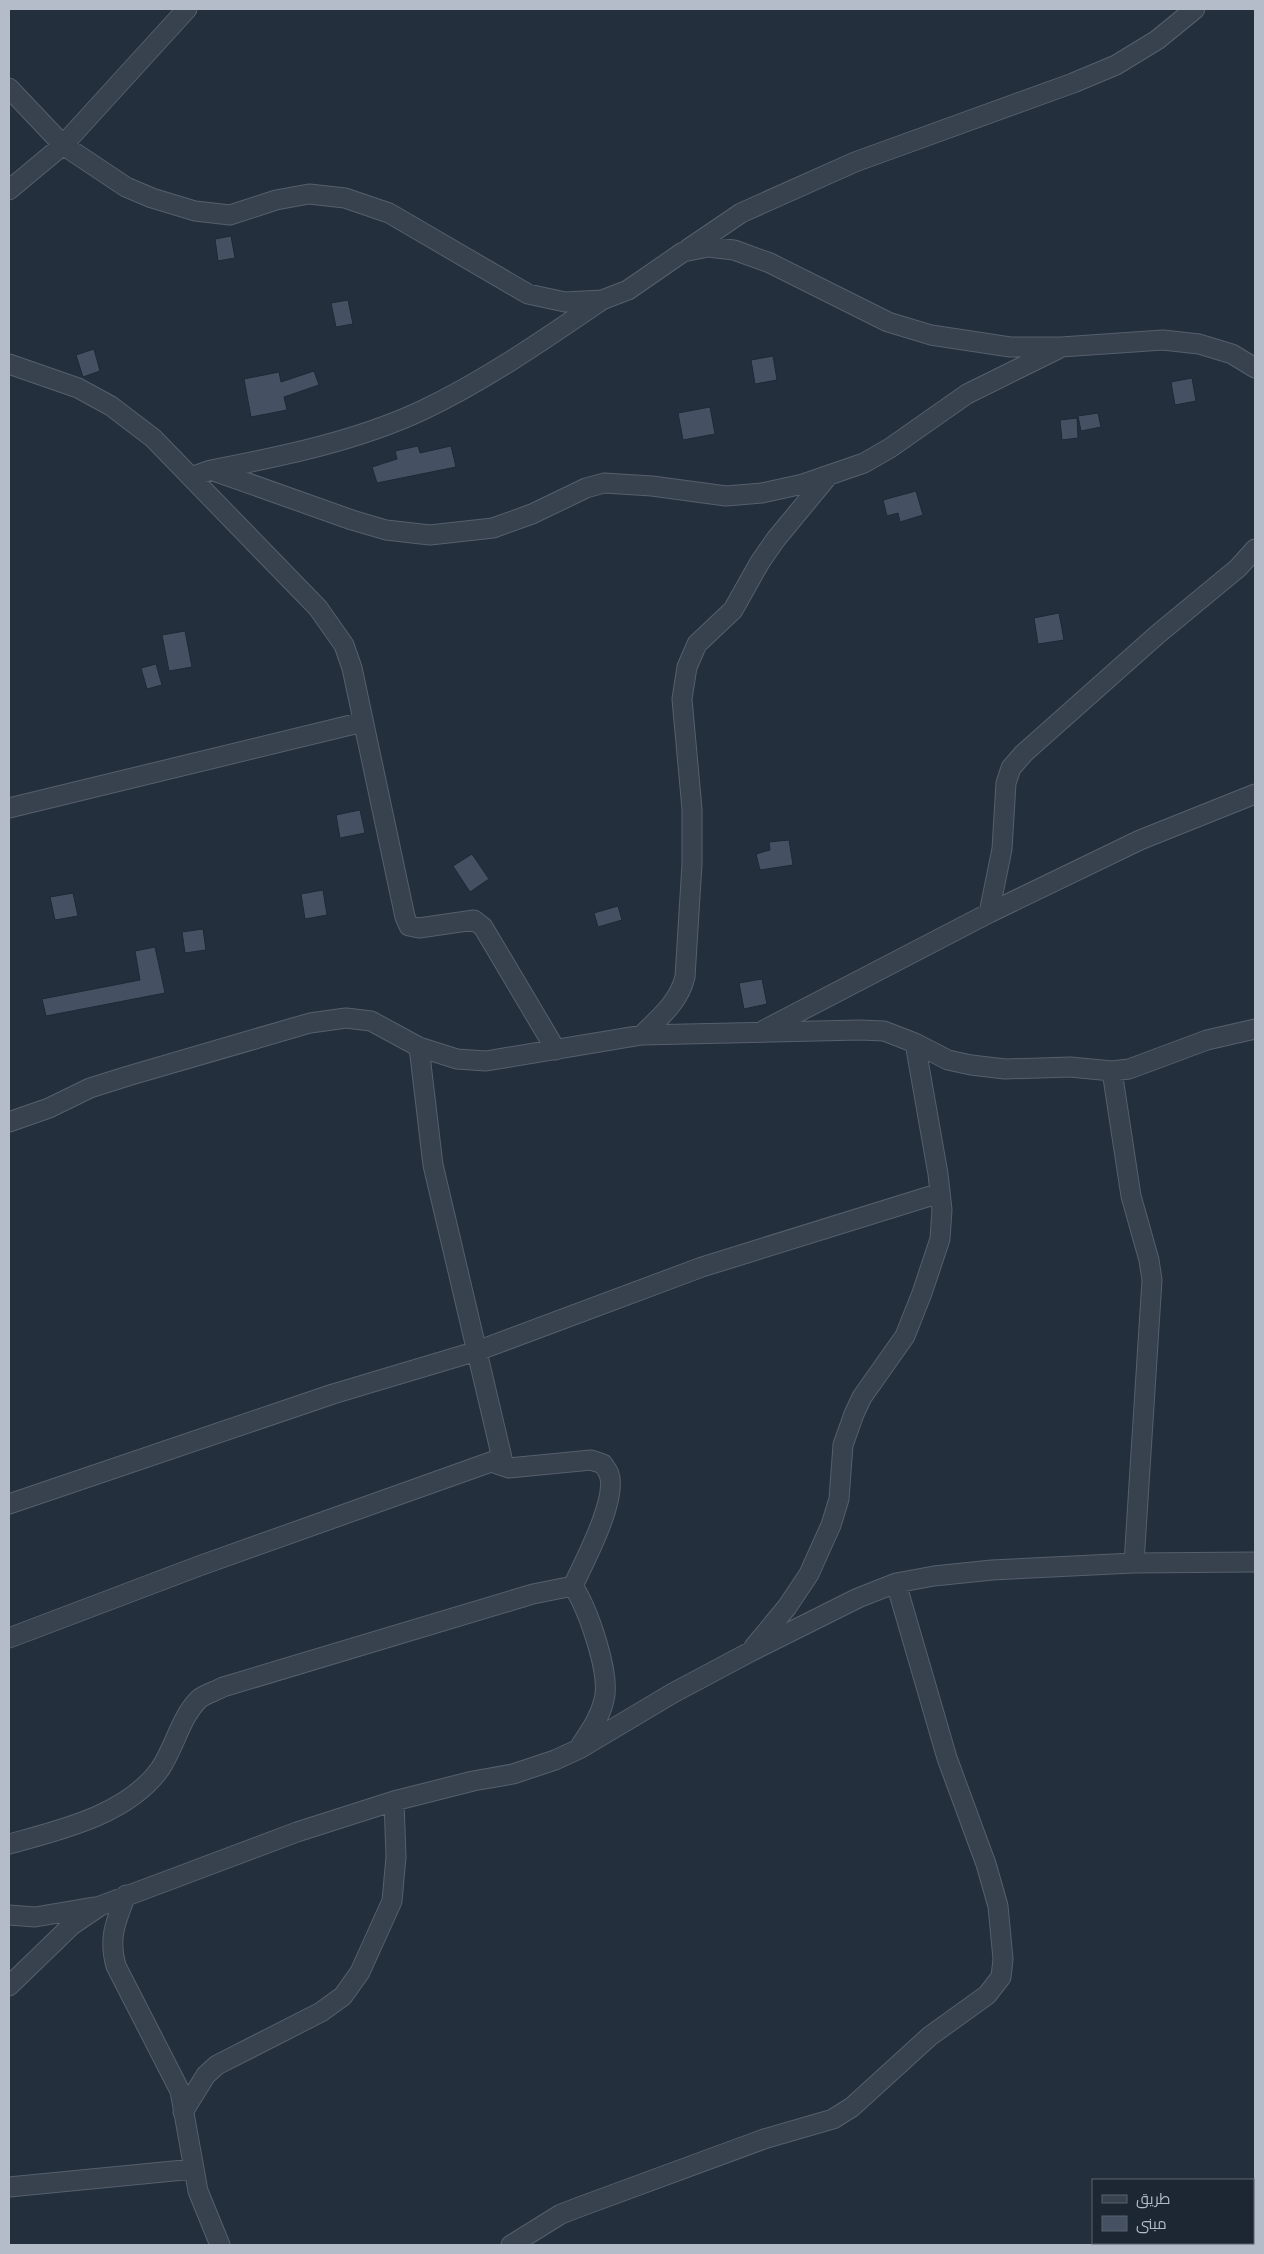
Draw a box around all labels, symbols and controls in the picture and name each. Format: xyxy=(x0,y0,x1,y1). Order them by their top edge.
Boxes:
legend xyxy=(1092,2179,1254,2244)
text: طريق xyxy=(1136,2190,1170,2209)
text: مبنى xyxy=(1136,2215,1167,2234)

